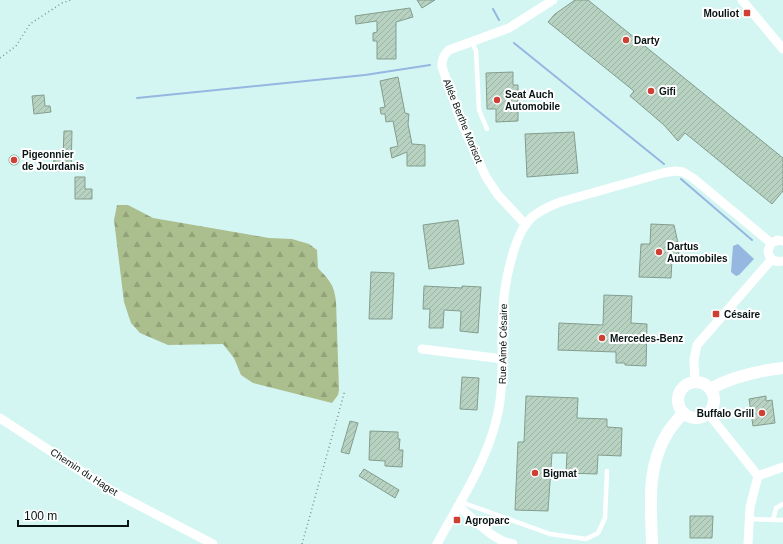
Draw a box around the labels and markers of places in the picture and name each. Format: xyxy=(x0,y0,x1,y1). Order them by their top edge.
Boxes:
place label: Mouliot xyxy=(703,8,740,19)
marker: Mouliot xyxy=(742,8,752,18)
marker: Darty xyxy=(621,35,631,45)
place label: Darty xyxy=(634,35,660,46)
marker: Gifi xyxy=(646,86,656,96)
place label: Gifi xyxy=(659,86,676,97)
place label: Seat Auch Automobile xyxy=(505,89,560,112)
marker: Seat Auch Automobile xyxy=(492,95,502,105)
place label: Pigeonnier de Jourdanis xyxy=(22,149,85,172)
marker: Pigeonnier de Jourdanis xyxy=(9,155,19,165)
place label: Dartus Automobiles xyxy=(667,241,728,264)
marker: Dartus Automobiles xyxy=(654,247,664,257)
marker: Césaire xyxy=(711,309,721,319)
place label: Césaire xyxy=(724,309,761,320)
marker: Mercedes-Benz xyxy=(597,333,607,343)
place label: Mercedes-Benz xyxy=(610,333,683,344)
place label: Buffalo Grill xyxy=(697,408,754,419)
marker: Buffalo Grill xyxy=(757,408,767,418)
marker: Bigmat xyxy=(530,468,540,478)
place label: Bigmat xyxy=(543,468,578,479)
marker: Agroparc xyxy=(452,515,462,525)
place label: Agroparc xyxy=(465,515,510,526)

